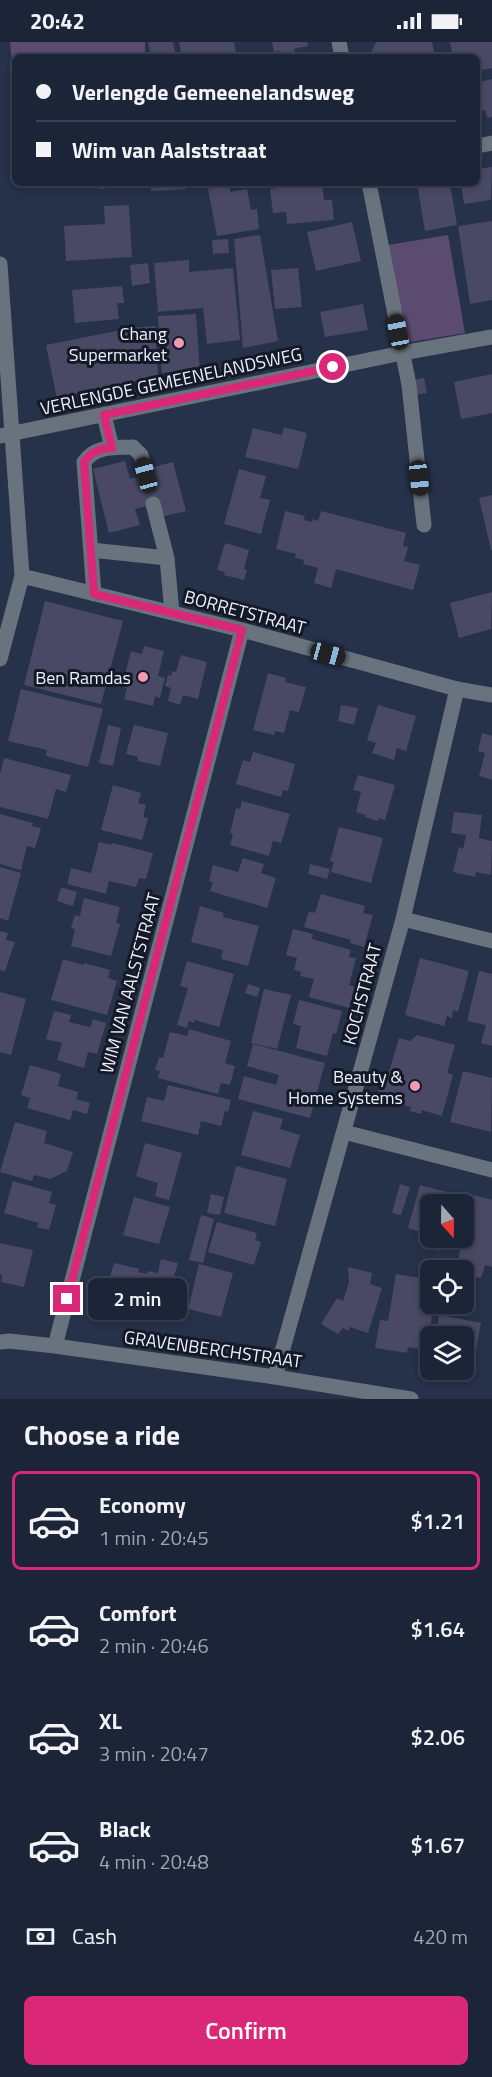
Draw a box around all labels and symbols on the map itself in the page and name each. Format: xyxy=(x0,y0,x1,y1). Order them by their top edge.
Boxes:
car xyxy=(386,313,410,351)
place label: Chang Supermarket xyxy=(69,320,168,368)
marker: Chang Supermarket xyxy=(172,336,186,350)
street label: VERLENGDE GEMEENELANDSWEG xyxy=(38,340,304,422)
route start xyxy=(319,353,346,380)
car xyxy=(133,455,159,495)
car xyxy=(408,459,430,497)
street label: BORRETSTRAAT xyxy=(181,583,309,641)
car xyxy=(308,641,348,667)
place label: Ben Ramdas xyxy=(35,664,131,691)
marker: Ben Ramdas xyxy=(136,670,150,684)
street label: WIM VAN AALSTSTRAAT xyxy=(93,889,167,1076)
street label: KOCHSTRAAT xyxy=(335,940,389,1048)
place label: Beauty & Home Systems xyxy=(288,1063,404,1111)
marker: Beauty & Home Systems xyxy=(408,1079,422,1093)
north arrow xyxy=(420,1194,474,1248)
callout: 2 min xyxy=(88,1278,187,1320)
route end xyxy=(53,1285,80,1312)
street label: GRAVENBERCHSTRAAT xyxy=(122,1323,304,1375)

